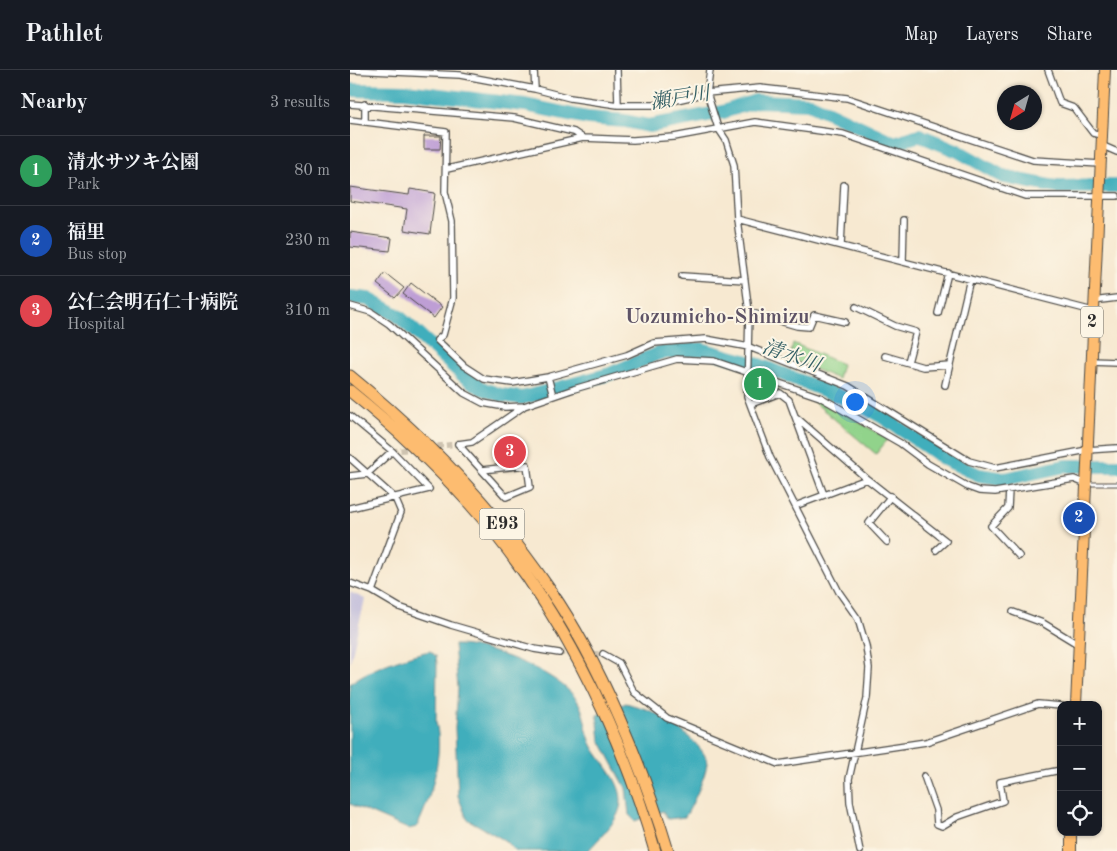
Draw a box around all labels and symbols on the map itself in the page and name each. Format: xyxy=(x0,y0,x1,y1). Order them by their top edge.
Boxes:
water label: 瀬戸川 xyxy=(648,82,713,114)
north arrow xyxy=(997,85,1042,130)
road number: 2 xyxy=(1081,306,1103,338)
district label: Uozumicho-Shimizu xyxy=(624,307,810,328)
water label: 清水川 xyxy=(759,335,825,377)
pin: 1 xyxy=(744,365,776,403)
your location xyxy=(842,389,868,415)
pin: 3 xyxy=(494,433,526,471)
pin: 2 xyxy=(1063,499,1095,537)
road number: E93 xyxy=(480,508,524,539)

